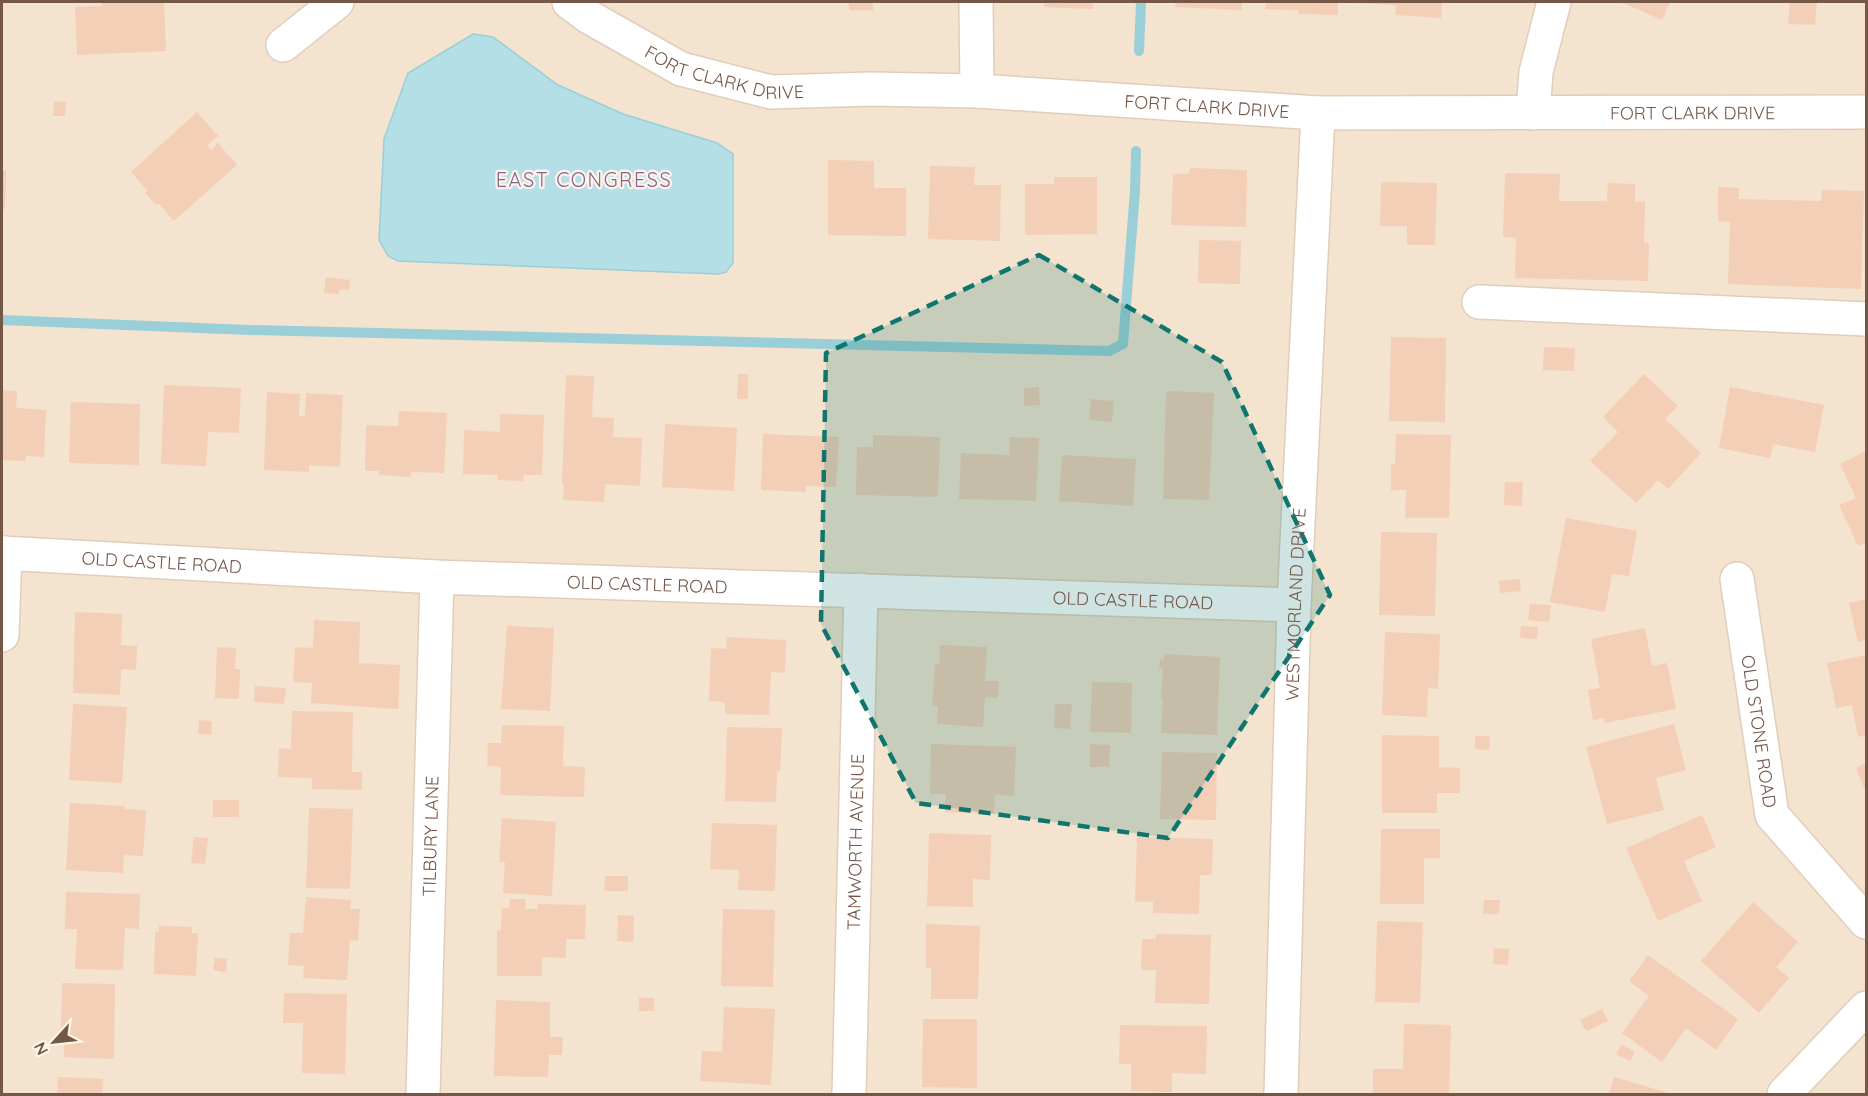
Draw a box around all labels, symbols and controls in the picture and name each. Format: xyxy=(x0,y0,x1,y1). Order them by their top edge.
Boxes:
street label: FORT CLARK DRIVE xyxy=(641,40,804,104)
street label: FORT CLARK DRIVE xyxy=(1124,89,1290,123)
street label: FORT CLARK DRIVE xyxy=(1610,101,1775,124)
district label: EAST CONGRESS xyxy=(496,167,672,192)
street label: WESTMORLAND DRIVE xyxy=(1280,507,1310,701)
street label: OLD CASTLE ROAD xyxy=(81,546,243,578)
street label: OLD CASTLE ROAD xyxy=(567,570,728,598)
street label: OLD CASTLE ROAD xyxy=(1052,586,1214,614)
street label: OLD STONE ROAD xyxy=(1737,653,1782,809)
street label: TAMWORTH AVENUE xyxy=(841,754,869,931)
street label: TILBURY LANE xyxy=(417,775,443,897)
north arrow xyxy=(24,1012,84,1072)
text: N xyxy=(29,1039,52,1059)

